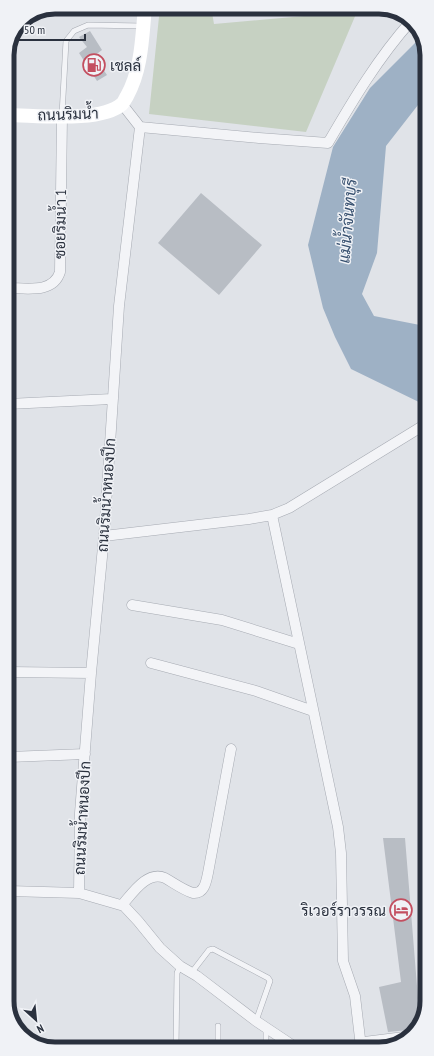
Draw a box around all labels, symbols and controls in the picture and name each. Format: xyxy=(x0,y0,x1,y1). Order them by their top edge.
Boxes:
scale bar xyxy=(18,16,85,42)
text: 50 m xyxy=(24,22,45,37)
fuel station icon: เชลล์ xyxy=(81,52,107,78)
place label: เชลล์ xyxy=(110,56,141,75)
street label: ถนนริมน้ำ xyxy=(37,100,99,125)
water label: แม่น้ำจันทบุรี xyxy=(329,176,363,264)
street label: ซอยริมน้ำ 1 xyxy=(47,189,70,259)
street label: ถนนริมน้ำหนองปึก xyxy=(90,437,119,553)
street label: ถนนริมน้ำหนองปึก xyxy=(67,760,94,876)
hotel icon: ริเวอร์ราวรรณ xyxy=(388,897,414,923)
place label: ริเวอร์ราวรรณ xyxy=(300,901,386,920)
north arrow xyxy=(16,1000,56,1040)
text: N xyxy=(35,1021,46,1037)

